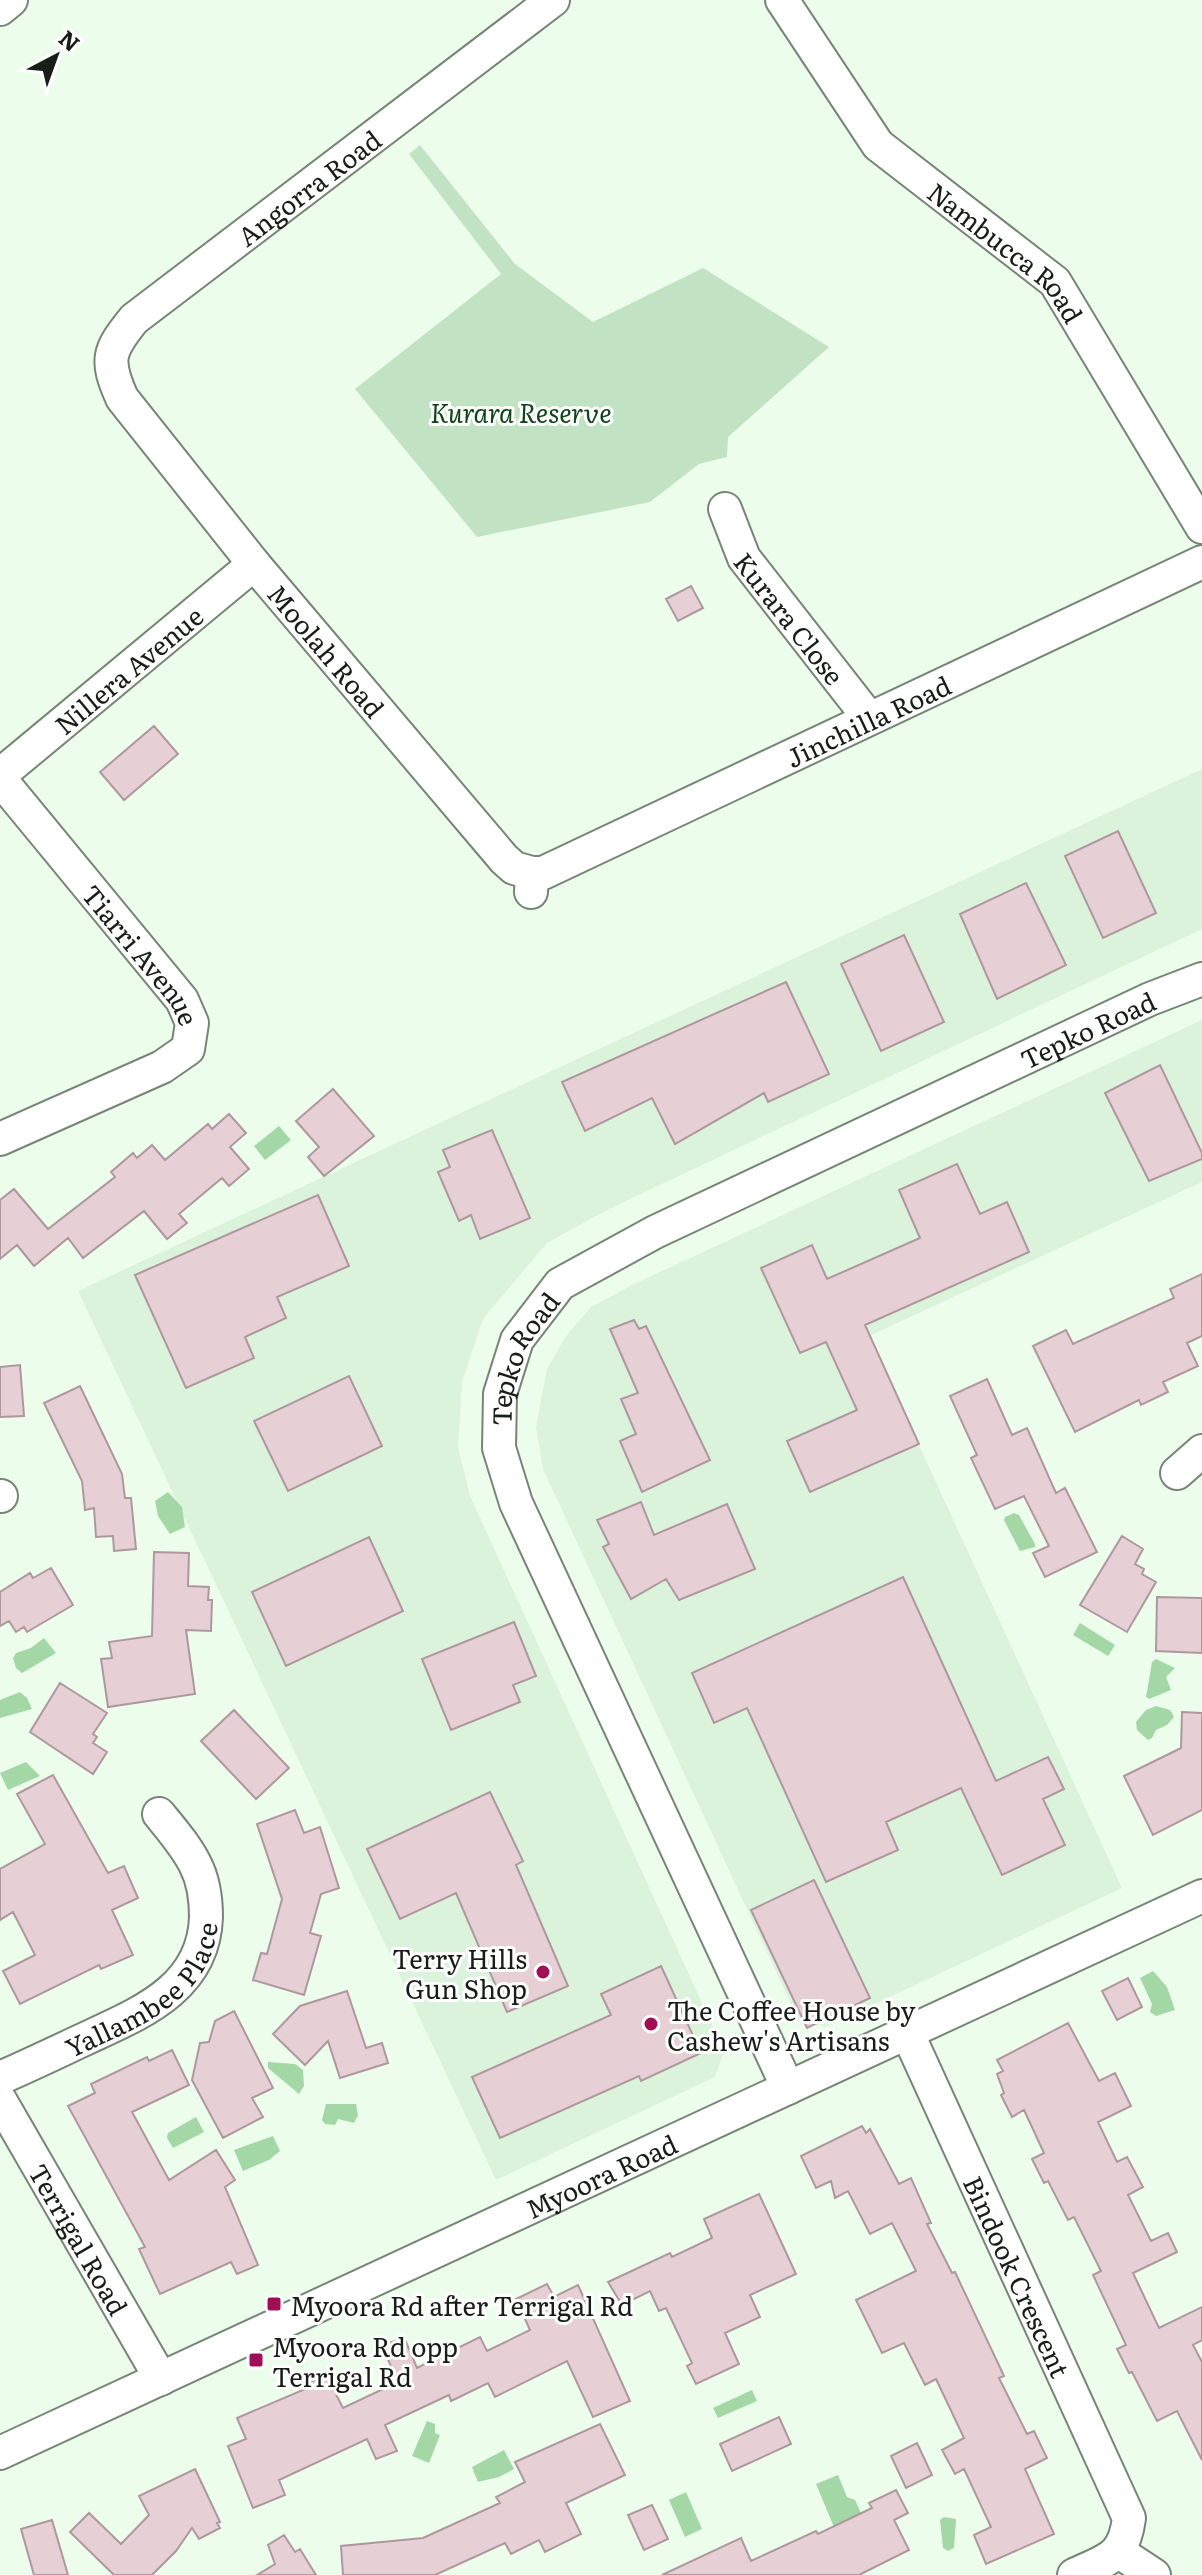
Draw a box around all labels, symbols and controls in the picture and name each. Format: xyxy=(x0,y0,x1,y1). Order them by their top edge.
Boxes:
north arrow xyxy=(16,16,96,96)
text: N xyxy=(52,21,88,58)
street label: Angorra Road xyxy=(228,119,388,254)
street label: Nambucca Road xyxy=(920,172,1094,330)
park label: Kurara Reserve xyxy=(430,392,612,431)
street label: Kurara Close xyxy=(726,543,855,692)
street label: Moolah Road xyxy=(259,575,395,725)
street label: Nillera Avenue xyxy=(45,596,210,742)
street label: Jinchilla Road xyxy=(779,664,957,776)
street label: Tiarri Avenue xyxy=(74,875,210,1031)
street label: Tepko Road xyxy=(1013,980,1161,1077)
street label: Tepko Road xyxy=(480,1283,567,1426)
street label: Yallambee Place xyxy=(58,1920,225,2065)
place label: Terry Hills Gun Shop xyxy=(392,1938,527,2007)
marker: Terry Hills Gun Shop xyxy=(534,1963,552,1981)
place label: The Coffee House by Cashew's Artisans xyxy=(667,1990,916,2059)
marker: The Coffee House by Cashew's Artisans xyxy=(642,2015,660,2033)
street label: Myoora Road xyxy=(518,2123,683,2227)
street label: Terrigal Road xyxy=(21,2156,139,2322)
street label: Bindook Crescent xyxy=(955,2169,1082,2383)
place label: Myoora Rd after Terrigal Rd xyxy=(290,2285,633,2324)
marker: Myoora Rd after Terrigal Rd xyxy=(265,2295,283,2313)
place label: Myoora Rd opp Terrigal Rd xyxy=(272,2326,458,2395)
marker: Myoora Rd opp Terrigal Rd xyxy=(247,2351,265,2369)

